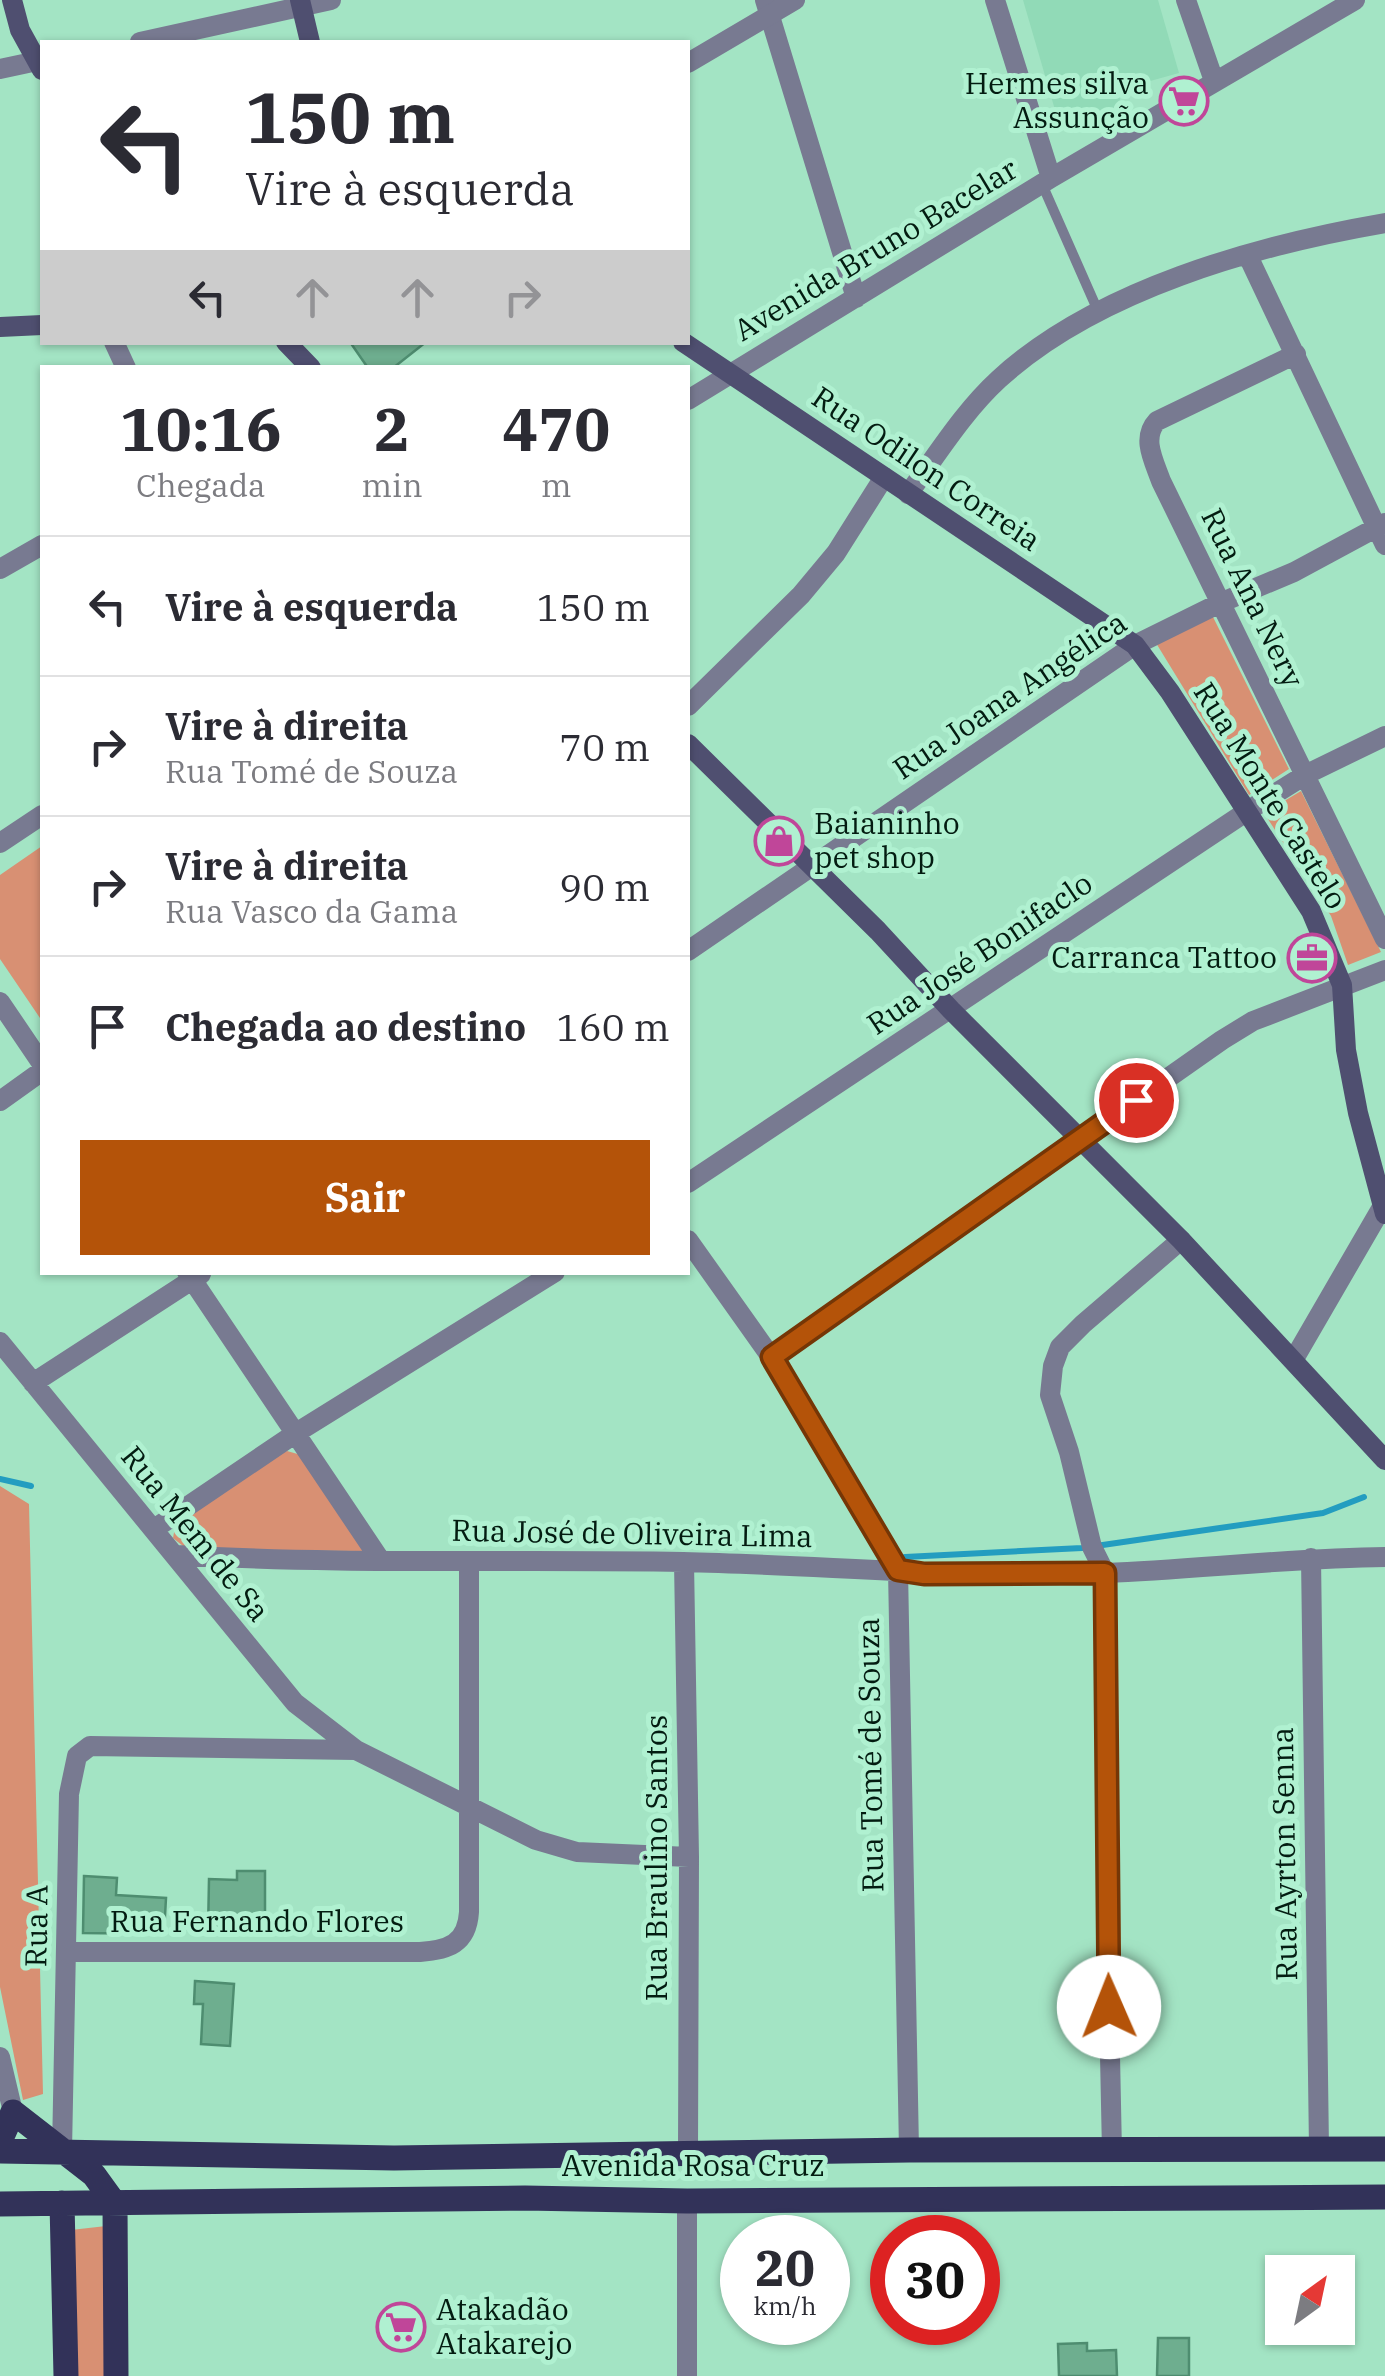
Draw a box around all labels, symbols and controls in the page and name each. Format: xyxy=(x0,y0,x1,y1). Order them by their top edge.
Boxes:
place label: Hermes silva Assunção xyxy=(965,63,1149,136)
text: 150 m xyxy=(245,71,455,162)
supermarket icon: Hermes silva Assunção xyxy=(1158,75,1210,127)
icon: left xyxy=(80,80,210,210)
street label: Avenida Bruno Bacelar xyxy=(726,149,1024,349)
text: Vire à esquerda xyxy=(245,159,575,217)
icon: left xyxy=(180,270,235,325)
icon: ahead xyxy=(285,270,340,325)
icon: ahead xyxy=(390,270,445,325)
icon: right xyxy=(495,270,550,325)
street label: Rua Odilon Correia xyxy=(805,377,1049,559)
text: 10:16 xyxy=(120,389,282,468)
text: 2 xyxy=(374,389,410,468)
text: 470 xyxy=(502,389,610,468)
text: Chegada xyxy=(136,464,266,506)
text: min xyxy=(362,464,423,506)
text: m xyxy=(541,464,572,506)
street label: Rua Ana Nery xyxy=(1193,501,1314,693)
icon: left xyxy=(80,579,135,634)
text: Vire à esquerda xyxy=(165,582,458,631)
text: 150 m xyxy=(537,582,650,631)
street label: Rua Joana Angélica xyxy=(885,602,1133,787)
street label: Rua Monte Castelo xyxy=(1186,674,1357,916)
text: Vire à direita xyxy=(165,701,409,750)
icon: right xyxy=(80,719,135,774)
text: 70 m xyxy=(559,722,650,771)
text: Rua Tomé de Souza xyxy=(165,750,458,792)
place label: Baianinho pet shop xyxy=(814,803,960,876)
shop icon: Baianinho pet shop xyxy=(753,815,805,867)
text: Vire à direita xyxy=(165,841,409,890)
icon: right xyxy=(80,859,135,914)
text: 90 m xyxy=(559,862,650,911)
street label: Rua José Bonifaclo xyxy=(859,863,1099,1043)
text: Rua Vasco da Gama xyxy=(165,890,458,932)
office icon: Carranca Tattoo xyxy=(1286,932,1338,984)
place label: Carranca Tattoo xyxy=(1051,937,1277,976)
icon: arrive xyxy=(80,999,135,1054)
text: Chegada ao destino xyxy=(165,1002,526,1051)
text: 160 m xyxy=(556,1002,670,1051)
pin xyxy=(1094,1058,1179,1143)
icon: arrive xyxy=(1109,1073,1164,1128)
button: Sair xyxy=(80,1140,650,1255)
street label: Rua Mem de Sa xyxy=(113,1437,279,1629)
street label: Rua José de Oliveira Lima xyxy=(451,1510,813,1555)
street label: Rua Tomé de Souza xyxy=(848,1617,891,1893)
street label: Rua Braulino Santos xyxy=(636,1715,675,2001)
street label: Rua Ayrton Senna xyxy=(1262,1727,1305,1981)
street label: Rua A xyxy=(15,1884,56,1968)
street label: Rua Fernando Flores xyxy=(110,1901,404,1940)
position arrow xyxy=(1057,1955,1161,2059)
street label: Avenida Rosa Cruz xyxy=(561,2145,825,2184)
speed limit sign: 30 xyxy=(870,2215,1000,2345)
text: 20 xyxy=(755,2235,815,2300)
north arrow xyxy=(1265,2255,1355,2345)
map controls xyxy=(1265,2255,1355,2345)
place label: Atakadão Atakarejo xyxy=(436,2289,572,2362)
text: km/h xyxy=(753,2289,817,2322)
supermarket icon: Atakadão Atakarejo xyxy=(375,2301,427,2353)

